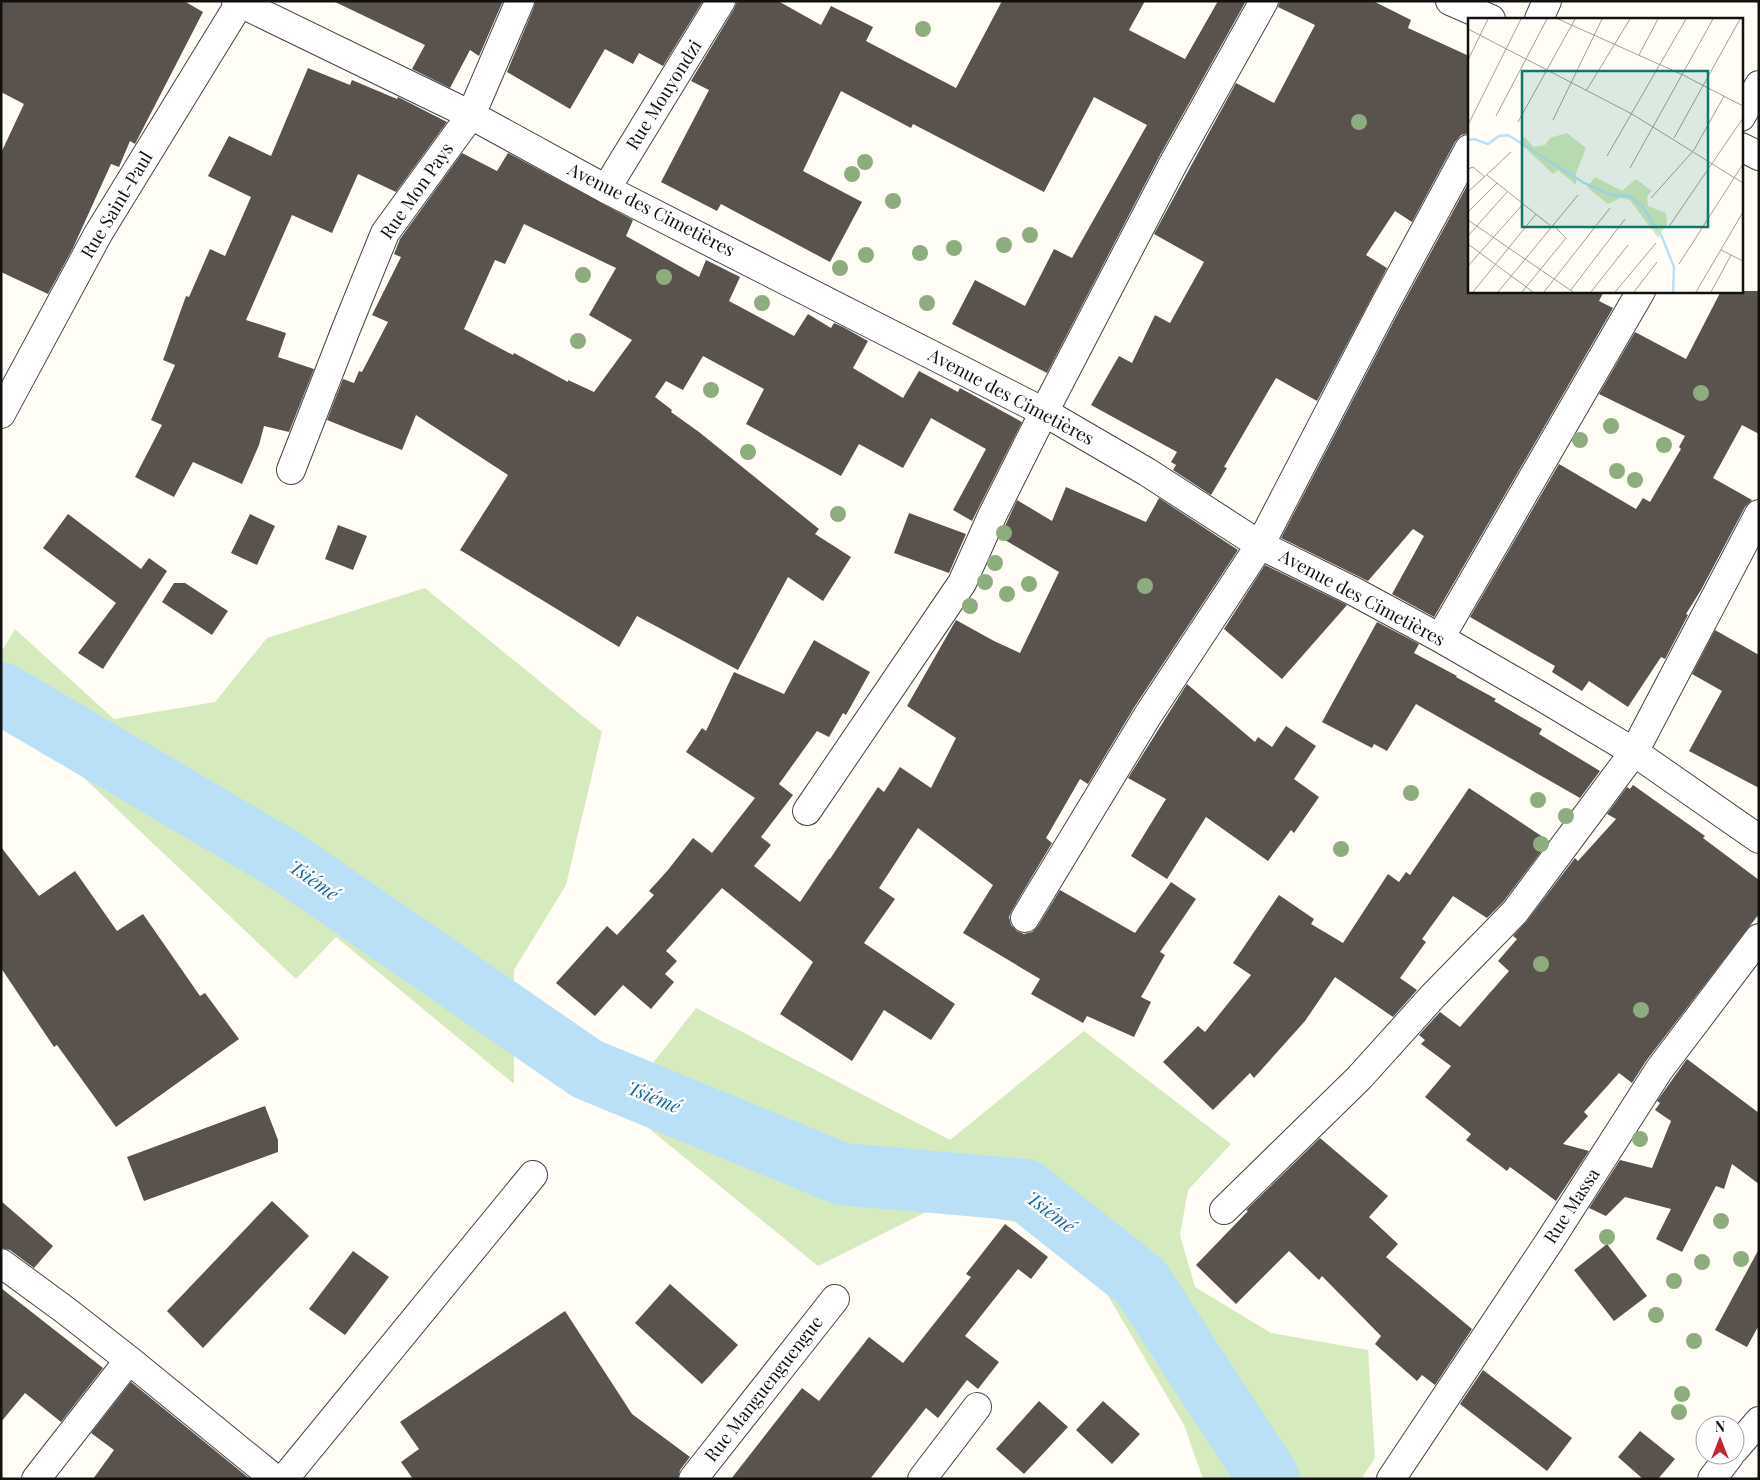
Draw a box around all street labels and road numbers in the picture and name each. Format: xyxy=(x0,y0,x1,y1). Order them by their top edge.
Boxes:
street label: Rue Mouyondzi xyxy=(620,35,707,154)
street label: Rue Mon Pays xyxy=(374,137,458,243)
street label: Rue Saint-Paul xyxy=(75,147,158,262)
street label: Avenue des Cimetières xyxy=(563,156,739,262)
street label: Avenue des Cimetières xyxy=(924,342,1098,450)
street label: Avenue des Cimetières xyxy=(1275,543,1449,651)
street label: Rue Massa xyxy=(1538,1163,1604,1248)
street label: Rue Manguenguengue xyxy=(699,1310,828,1466)

